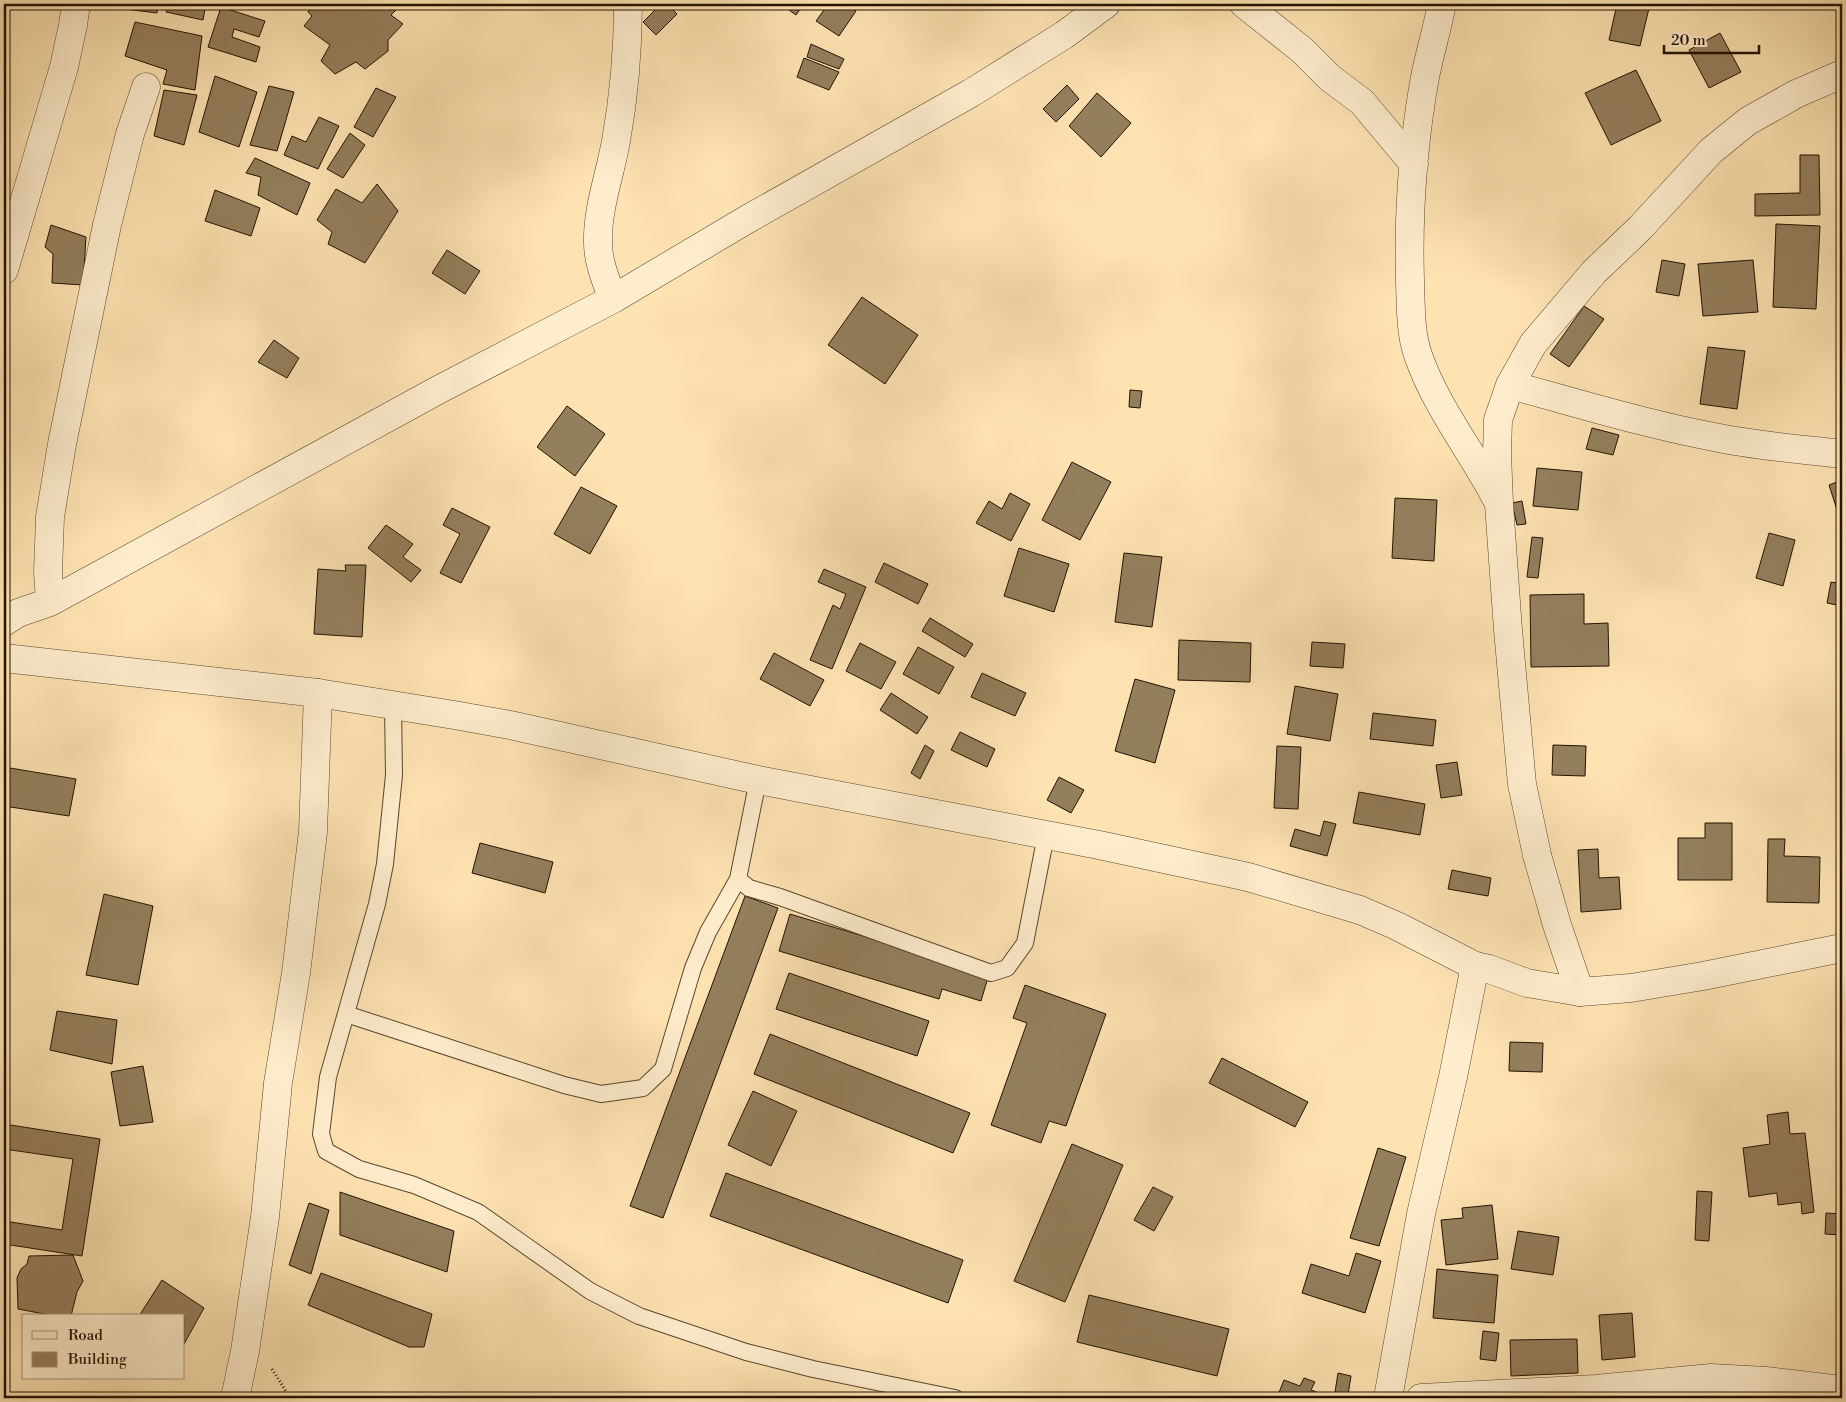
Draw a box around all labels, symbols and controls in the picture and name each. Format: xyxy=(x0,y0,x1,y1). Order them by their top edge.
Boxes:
scale bar xyxy=(1664,22,1758,54)
text: 20 m xyxy=(1671,31,1706,50)
legend xyxy=(22,1314,185,1380)
text: Road xyxy=(68,1326,103,1345)
text: Building xyxy=(67,1350,127,1369)

